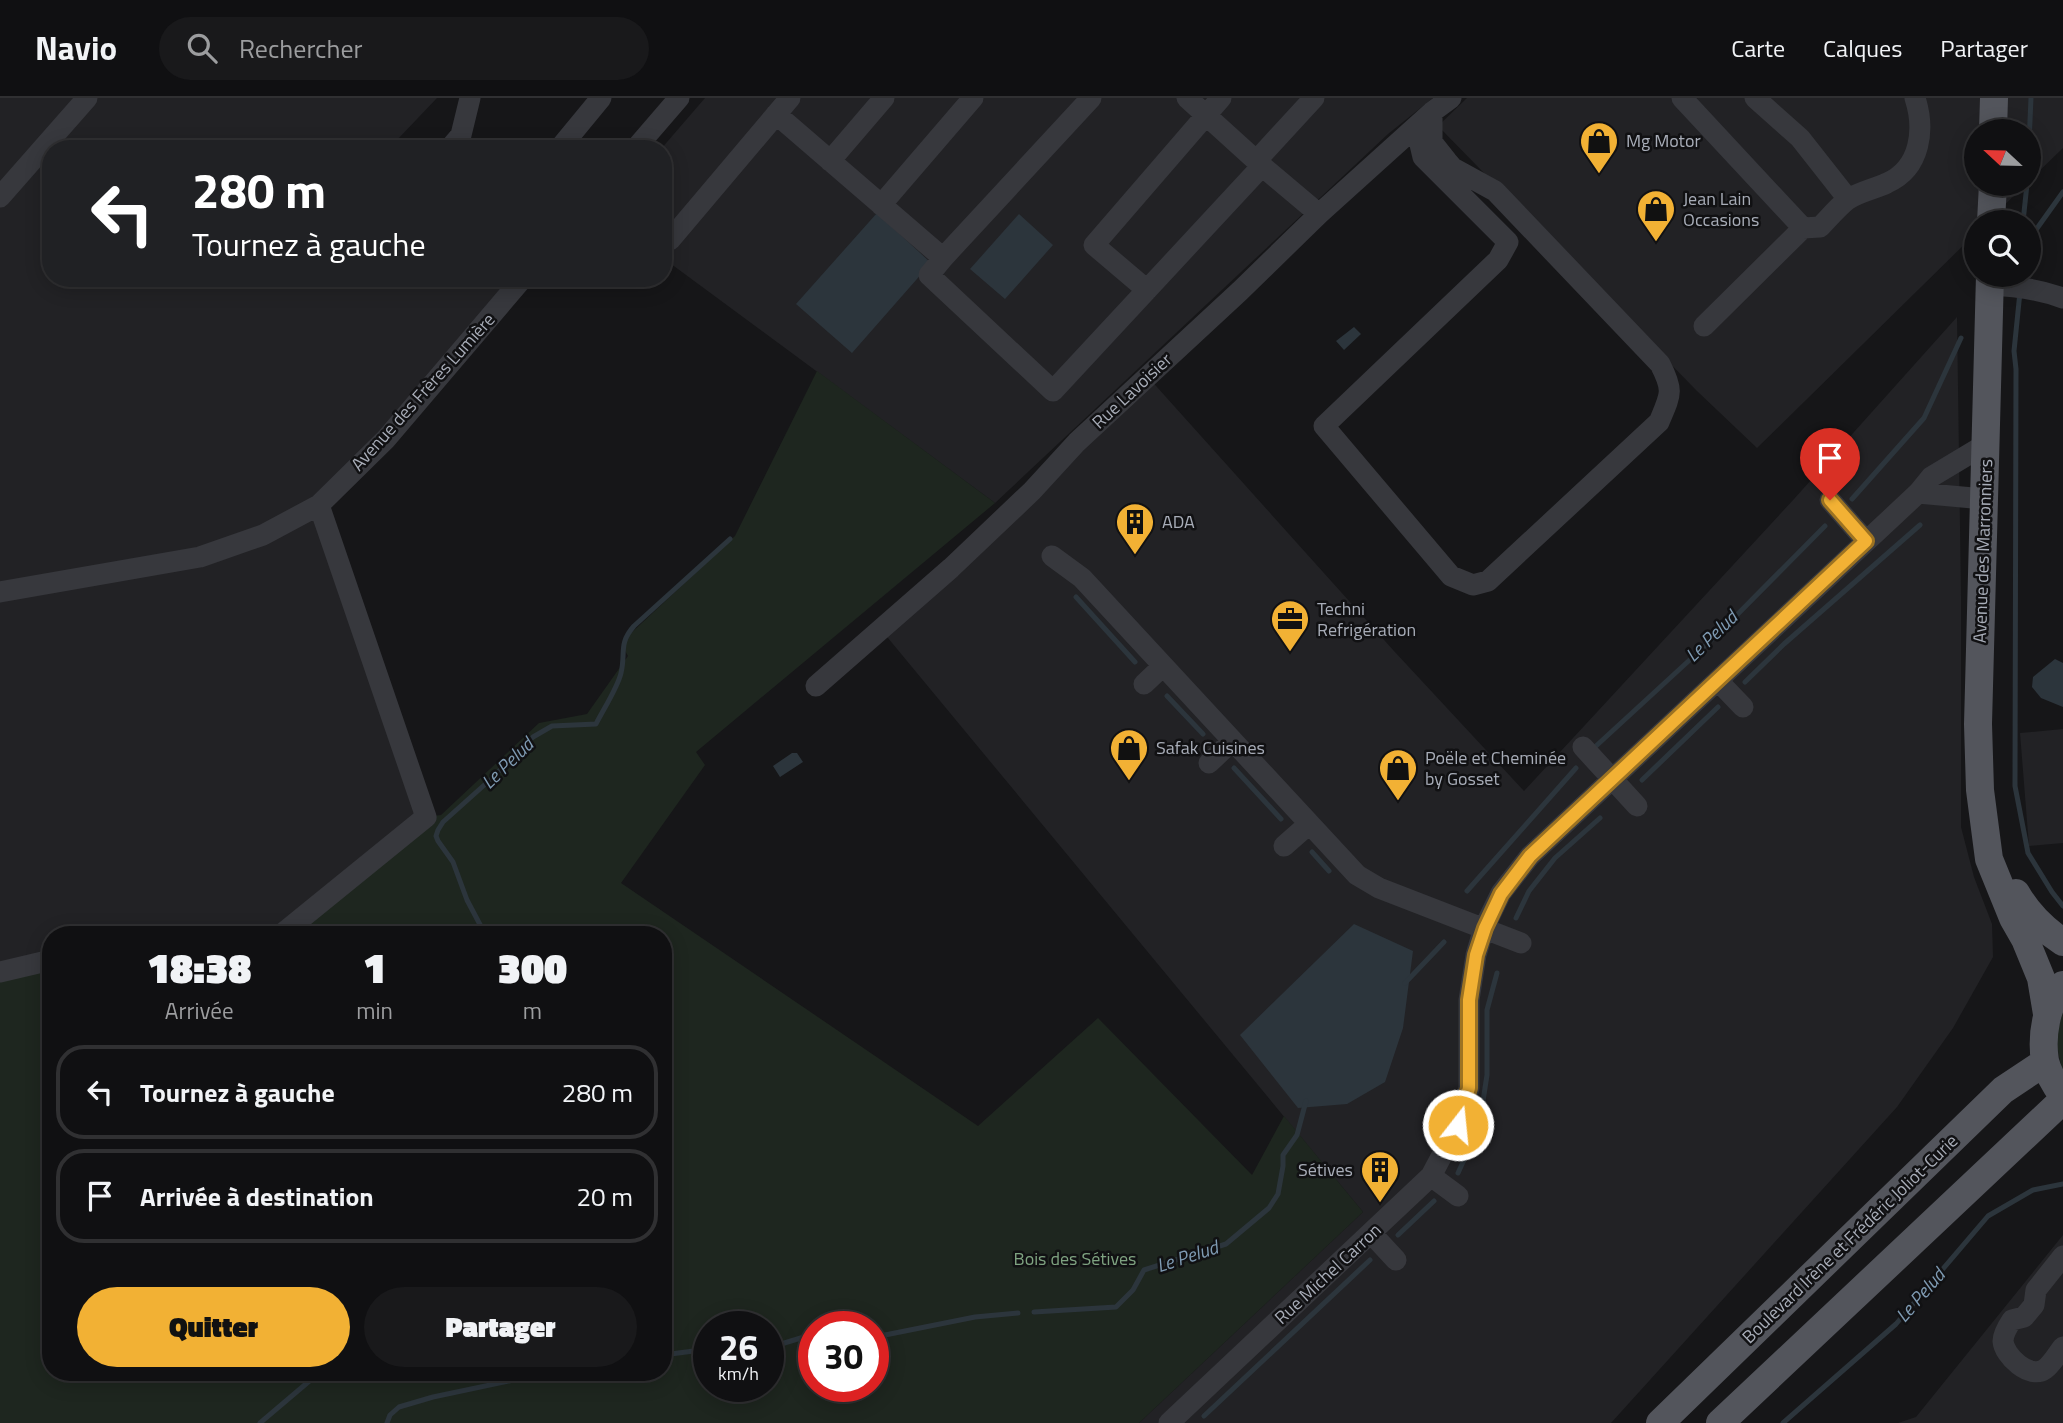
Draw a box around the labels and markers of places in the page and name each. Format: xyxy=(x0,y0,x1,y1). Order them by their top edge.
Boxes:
shop icon: Mg Motor xyxy=(1578,120,1620,175)
place label: Mg Motor xyxy=(1626,127,1701,154)
place label: Jean Lain Occasions xyxy=(1683,185,1759,233)
shop icon: Jean Lain Occasions xyxy=(1635,188,1677,243)
pin xyxy=(1800,428,1860,500)
building icon: ADA xyxy=(1114,501,1156,556)
place label: ADA xyxy=(1162,508,1195,535)
place label: Techni Refrigération xyxy=(1317,595,1416,643)
office icon: Techni Refrigération xyxy=(1269,598,1311,653)
shop icon: Safak Cuisines xyxy=(1108,727,1150,782)
place label: Safak Cuisines xyxy=(1156,734,1265,761)
place label: Poële et Cheminée by Gosset xyxy=(1425,744,1566,792)
shop icon: Poële et Cheminée by Gosset xyxy=(1377,747,1419,802)
building icon: Sétives xyxy=(1359,1149,1401,1204)
place label: Sétives xyxy=(1298,1156,1353,1183)

